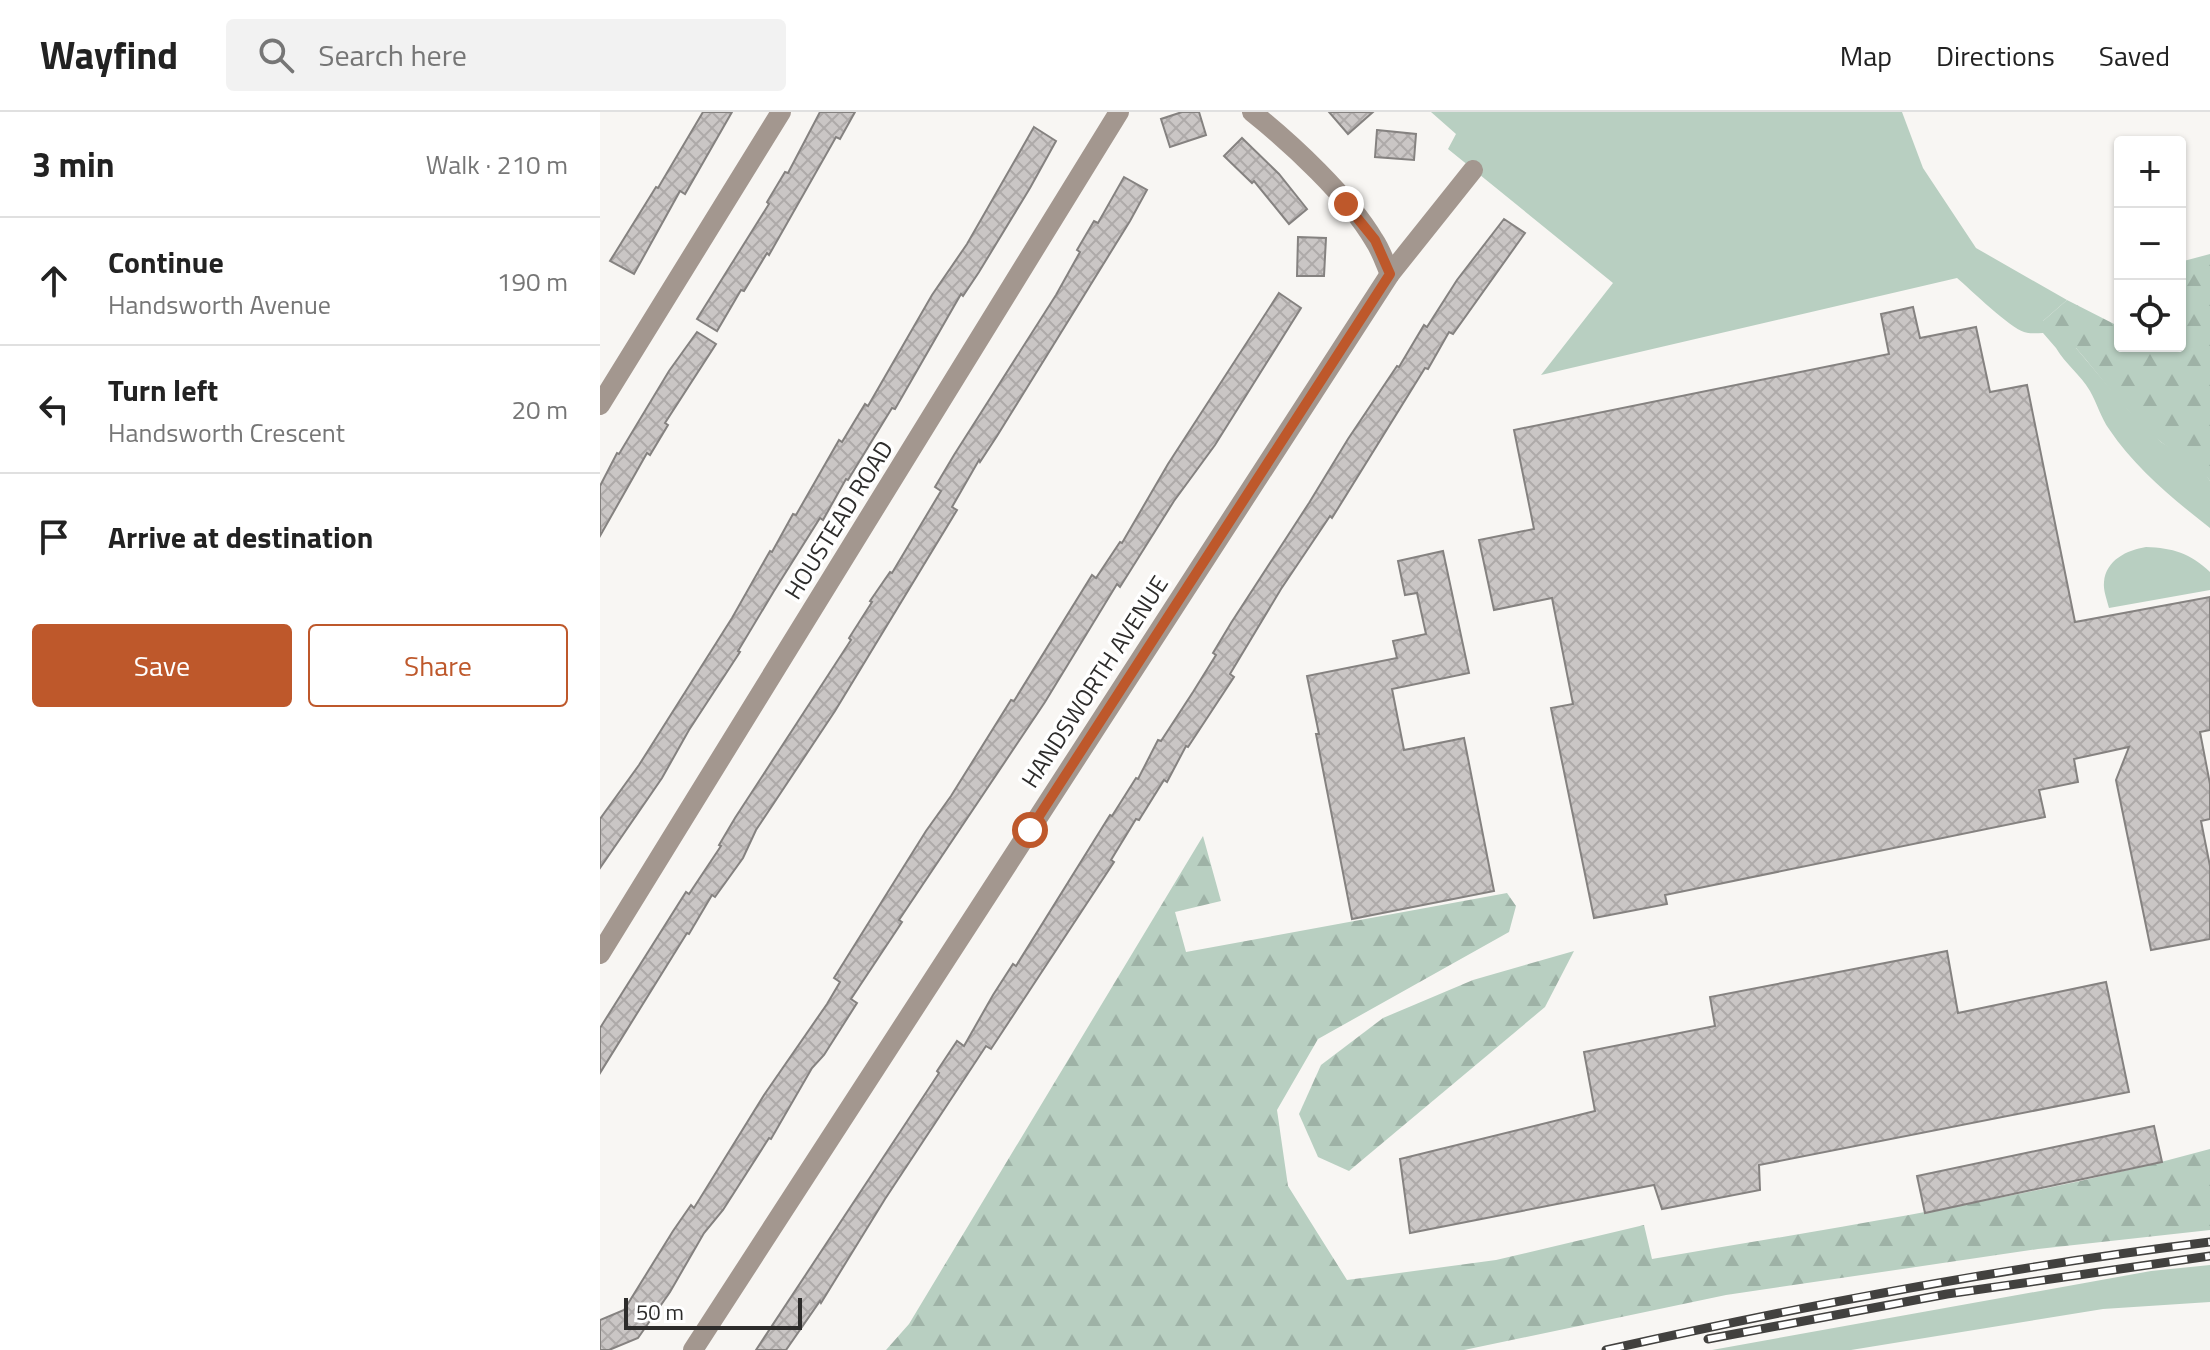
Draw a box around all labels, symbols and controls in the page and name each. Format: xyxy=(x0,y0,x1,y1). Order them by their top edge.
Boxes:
search box xyxy=(226,19,786,91)
text: Wayfind xyxy=(40,26,178,84)
text: Search here xyxy=(318,32,467,78)
icon: search xyxy=(254,33,298,77)
text: Map xyxy=(1840,34,1892,77)
text: Directions xyxy=(1936,34,2055,77)
text: Saved xyxy=(2099,34,2170,77)
map controls xyxy=(2114,136,2186,352)
button: + xyxy=(2114,136,2186,208)
text: 3 min xyxy=(32,138,115,190)
text: Walk · 210 m xyxy=(426,145,568,184)
route end xyxy=(1328,186,1364,222)
button: − xyxy=(2114,208,2186,280)
text: Continue xyxy=(108,239,224,285)
icon: ahead xyxy=(32,259,76,303)
text: 190 m xyxy=(497,262,568,301)
button: locate xyxy=(2114,280,2186,352)
text: Handsworth Avenue xyxy=(108,285,331,324)
text: Turn left xyxy=(108,367,218,413)
icon: left xyxy=(32,387,76,431)
text: 20 m xyxy=(511,390,568,429)
text: Handsworth Crescent xyxy=(108,413,345,452)
street label: HOUSTEAD ROAD xyxy=(775,433,902,606)
text: Arrive at destination xyxy=(108,514,373,560)
icon: arrive xyxy=(32,515,76,559)
street label: HANDSWORTH AVENUE xyxy=(1012,568,1176,795)
button: Save xyxy=(32,624,292,707)
button: Share xyxy=(308,624,568,707)
route start xyxy=(1012,812,1048,848)
scale bar xyxy=(624,1294,802,1330)
text: 50 m xyxy=(636,1295,684,1329)

